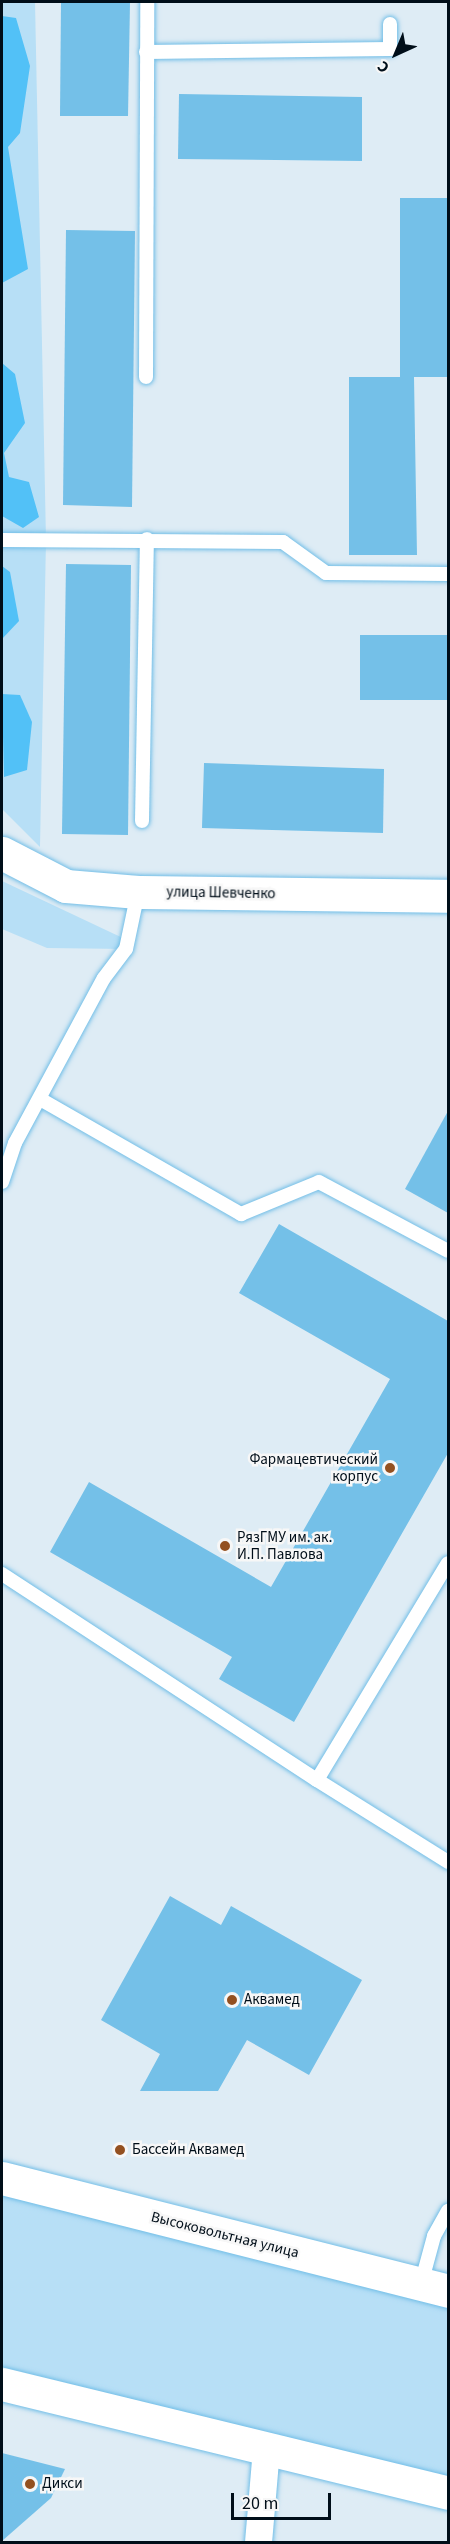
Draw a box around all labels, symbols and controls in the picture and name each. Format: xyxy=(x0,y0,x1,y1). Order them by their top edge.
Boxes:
north arrow xyxy=(366,24,426,84)
text: С xyxy=(373,56,394,78)
street label: улица Шевченко xyxy=(166,883,276,903)
place label: Фармацевтический корпус xyxy=(250,1450,378,1485)
marker: Фармацевтический корпус xyxy=(383,1461,397,1475)
place label: РязГМУ им. ак. И.П. Павлова xyxy=(237,1528,332,1563)
marker: РязГМУ им. ак. И.П. Павлова xyxy=(218,1539,232,1553)
place label: Аквамед xyxy=(244,1991,300,2009)
marker: Аквамед xyxy=(225,1993,239,2007)
place label: Бассейн Аквамед xyxy=(132,2141,244,2159)
marker: Бассейн Аквамед xyxy=(113,2143,127,2157)
street label: Высоковольтная улица xyxy=(149,2208,301,2262)
place label: Дикси xyxy=(42,2475,83,2493)
marker: Дикси xyxy=(23,2477,37,2491)
scale bar xyxy=(234,2481,334,2519)
text: 20 m xyxy=(242,2491,278,2516)

